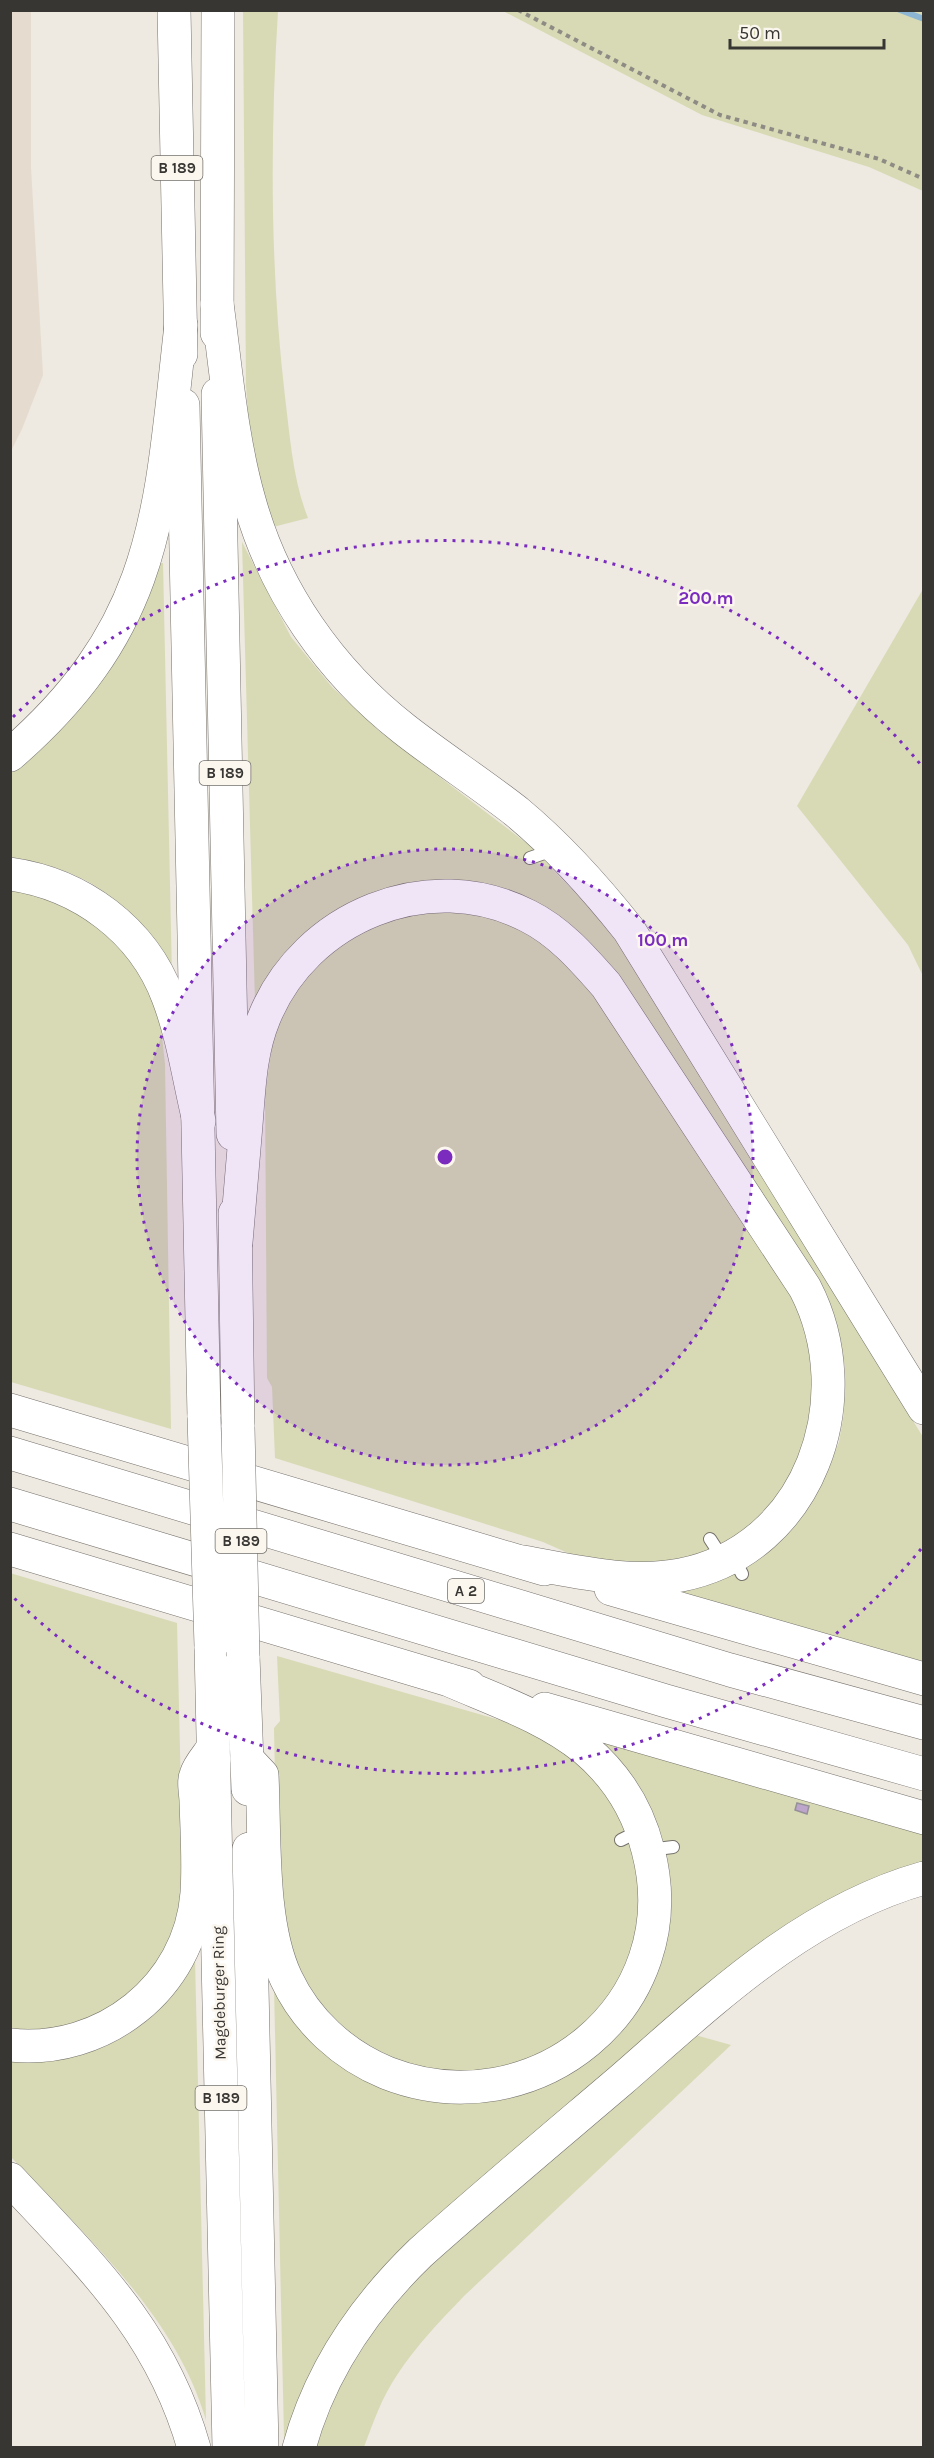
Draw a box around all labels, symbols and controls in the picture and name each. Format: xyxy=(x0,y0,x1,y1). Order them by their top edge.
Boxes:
scale bar xyxy=(730,12,884,50)
text: 50 m xyxy=(739,22,781,44)
road number: B 189 xyxy=(152,156,202,180)
text: 200 m xyxy=(678,587,734,609)
road number: B 189 xyxy=(200,761,250,785)
text: 100 m xyxy=(638,929,688,951)
centre of rings xyxy=(435,1147,455,1167)
road number: B 189 xyxy=(216,1529,266,1553)
road number: A 2 xyxy=(448,1579,484,1603)
street label: Magdeburger Ring xyxy=(208,1926,230,2060)
road number: B 189 xyxy=(196,2086,246,2110)

